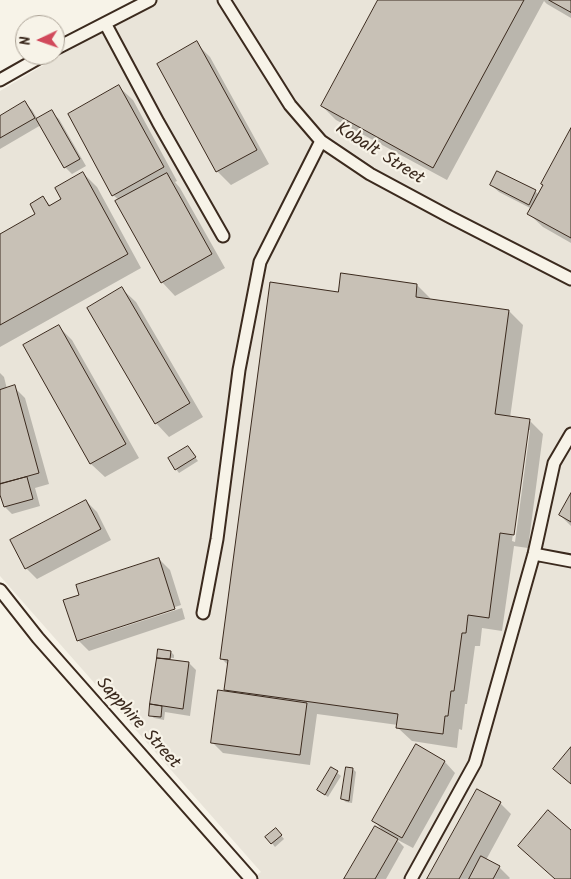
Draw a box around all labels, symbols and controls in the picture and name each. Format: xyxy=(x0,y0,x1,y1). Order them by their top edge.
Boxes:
north arrow xyxy=(15,15,65,65)
text: N xyxy=(15,36,37,46)
street label: Kobalt Street xyxy=(330,119,428,191)
street label: Sapphire Street xyxy=(90,674,184,774)

